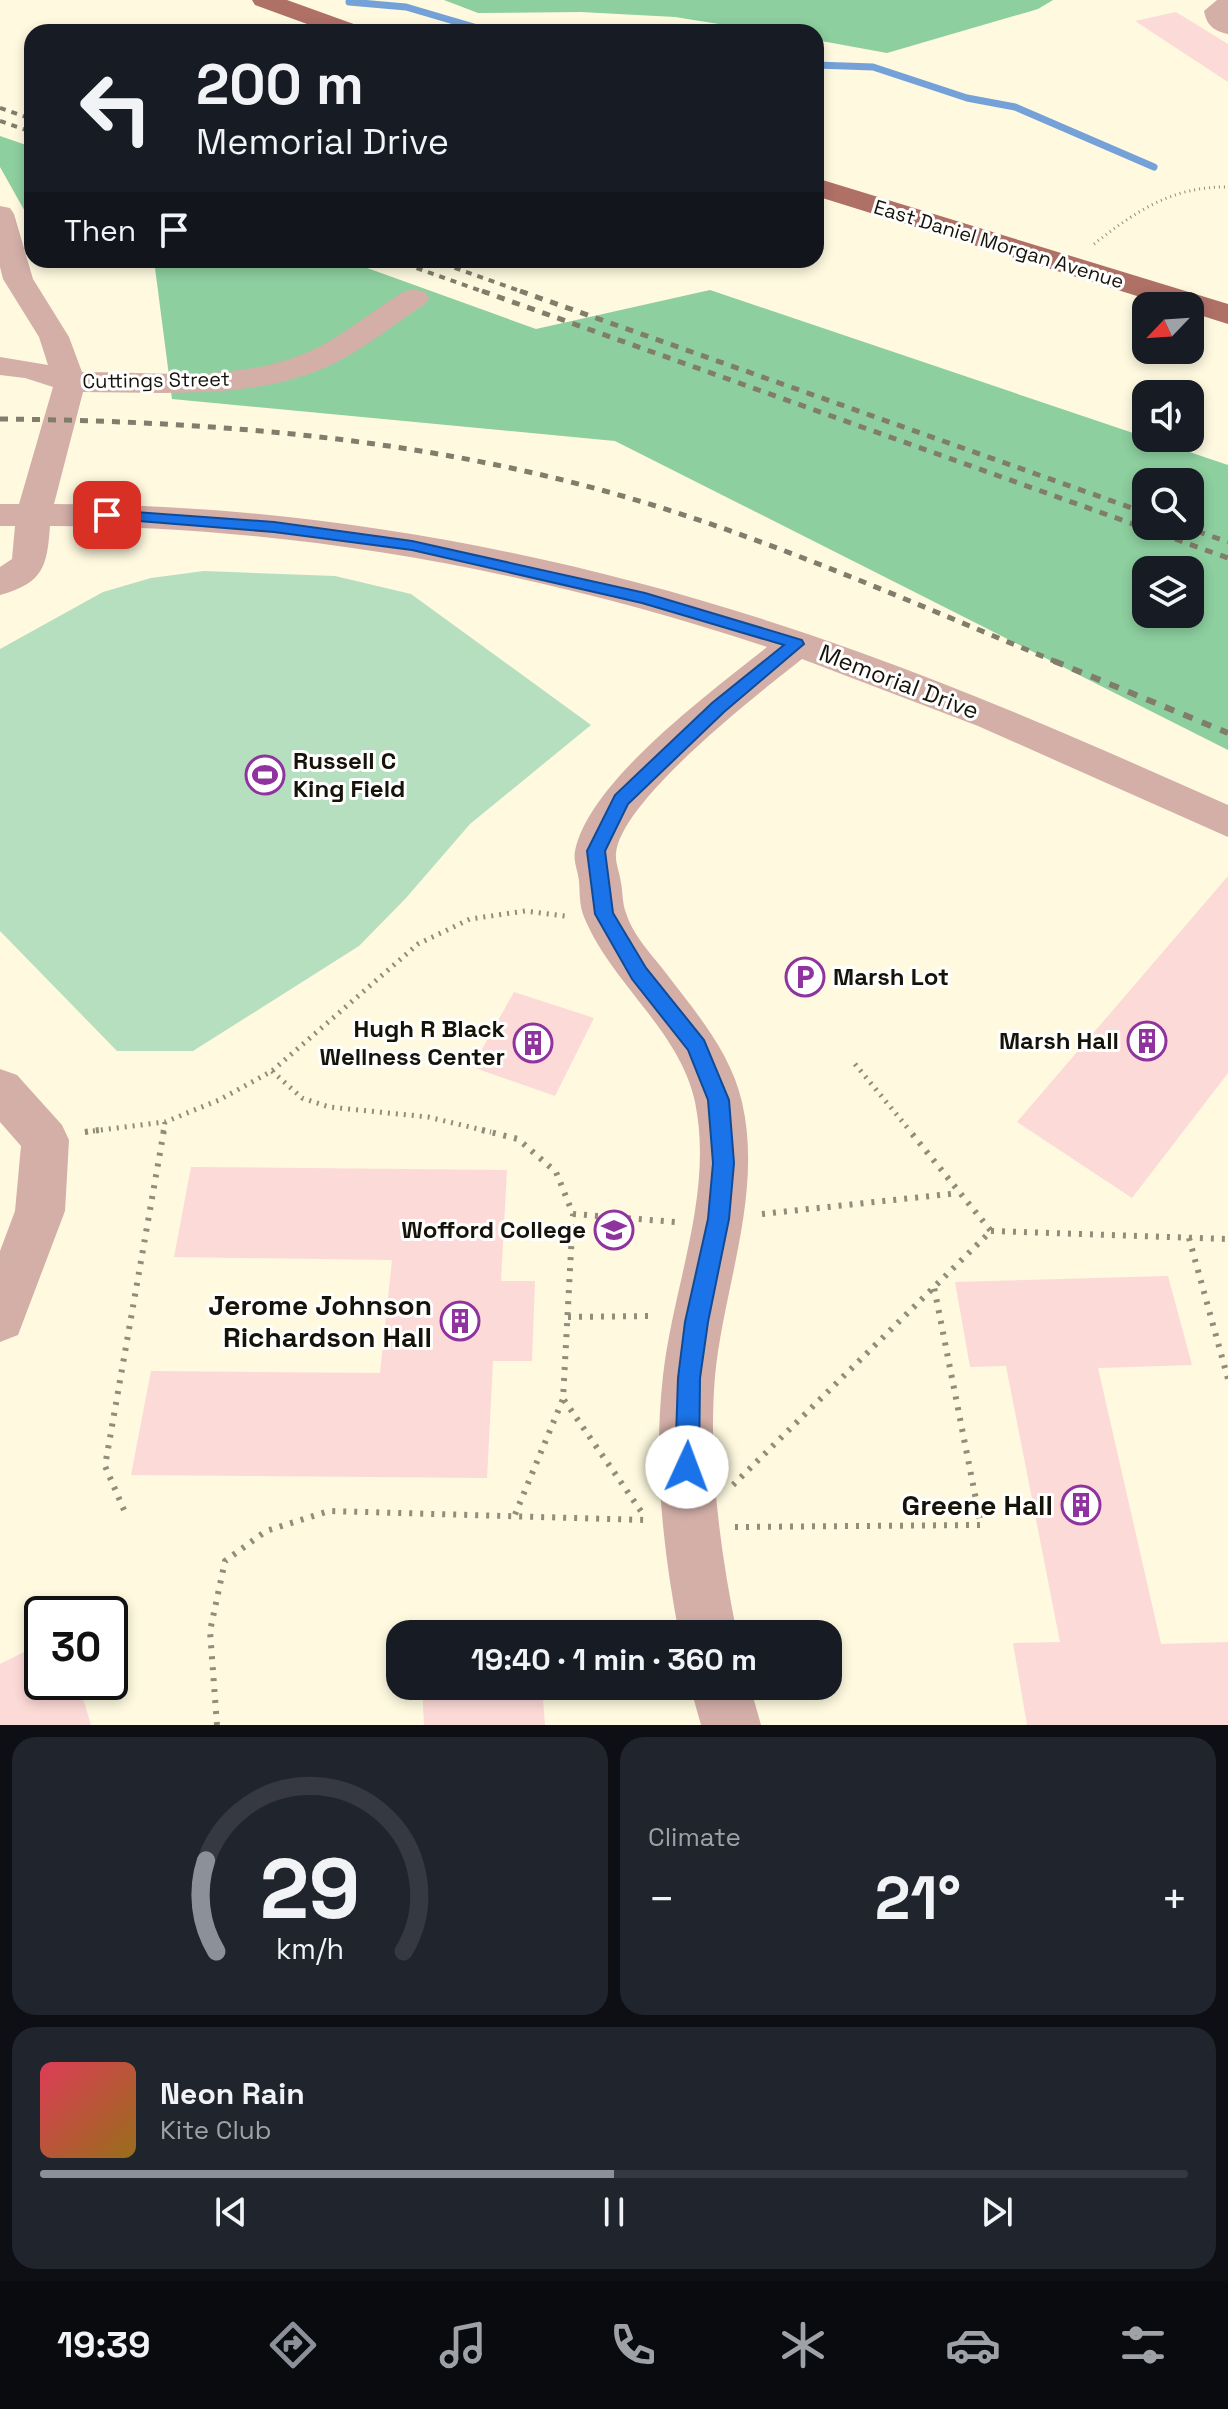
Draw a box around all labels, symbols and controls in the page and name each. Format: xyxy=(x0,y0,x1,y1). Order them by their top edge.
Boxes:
text: 200 m xyxy=(196,49,364,120)
icon: left xyxy=(64,56,168,160)
text: Memorial Drive xyxy=(196,119,449,165)
street label: East Daniel Morgan Avenue xyxy=(871,194,1127,294)
icon: arrive xyxy=(152,208,196,252)
text: Then xyxy=(64,211,136,250)
north arrow xyxy=(1132,292,1204,364)
map controls xyxy=(1132,292,1204,628)
street label: Cuttings Street xyxy=(82,366,230,394)
button: sound xyxy=(1132,380,1204,452)
button: search xyxy=(1132,468,1204,540)
pin xyxy=(73,481,141,549)
icon: arrive xyxy=(85,493,129,537)
button: layers xyxy=(1132,556,1204,628)
street label: Memorial Drive xyxy=(815,637,983,726)
place label: Russell C King Field xyxy=(293,745,405,804)
sports icon: Russell C King Field xyxy=(244,754,286,796)
parking icon: Marsh Lot xyxy=(784,956,826,998)
place label: Marsh Lot xyxy=(833,961,949,992)
place label: Hugh R Black Wellness Center xyxy=(319,1013,505,1072)
building icon: Marsh Hall xyxy=(1126,1020,1168,1062)
building icon: Hugh R Black Wellness Center xyxy=(512,1022,554,1064)
place label: Marsh Hall xyxy=(999,1025,1119,1056)
school or university icon: Wofford College xyxy=(593,1209,635,1251)
place label: Wofford College xyxy=(401,1214,586,1245)
place label: Jerome Johnson Richardson Hall xyxy=(208,1287,432,1355)
building icon: Jerome Johnson Richardson Hall xyxy=(439,1300,481,1342)
position arrow xyxy=(645,1425,729,1509)
building icon: Greene Hall xyxy=(1060,1484,1102,1526)
place label: Greene Hall xyxy=(902,1487,1053,1523)
speed limit sign: 30 xyxy=(24,1596,128,1700)
text: 19:40 · 1 min · 360 m xyxy=(471,1640,757,1679)
text: Climate xyxy=(648,1820,741,1854)
text: 29 xyxy=(260,1836,360,1942)
text: 21° xyxy=(875,1860,961,1937)
text: − xyxy=(648,1871,675,1927)
text: + xyxy=(1161,1871,1188,1927)
text: km/h xyxy=(276,1931,344,1967)
text: Neon Rain xyxy=(160,2074,305,2113)
text: Kite Club xyxy=(160,2113,272,2147)
icon: previous xyxy=(209,2190,253,2234)
icon: pause xyxy=(592,2190,636,2234)
icon: next xyxy=(975,2190,1019,2234)
icon: directions xyxy=(265,2317,321,2373)
icon: music xyxy=(435,2317,491,2373)
icon: phone xyxy=(605,2317,661,2373)
icon: climate xyxy=(775,2317,831,2373)
icon: car xyxy=(945,2317,1001,2373)
icon: filters xyxy=(1115,2317,1171,2373)
text: 19:39 xyxy=(57,2322,150,2368)

